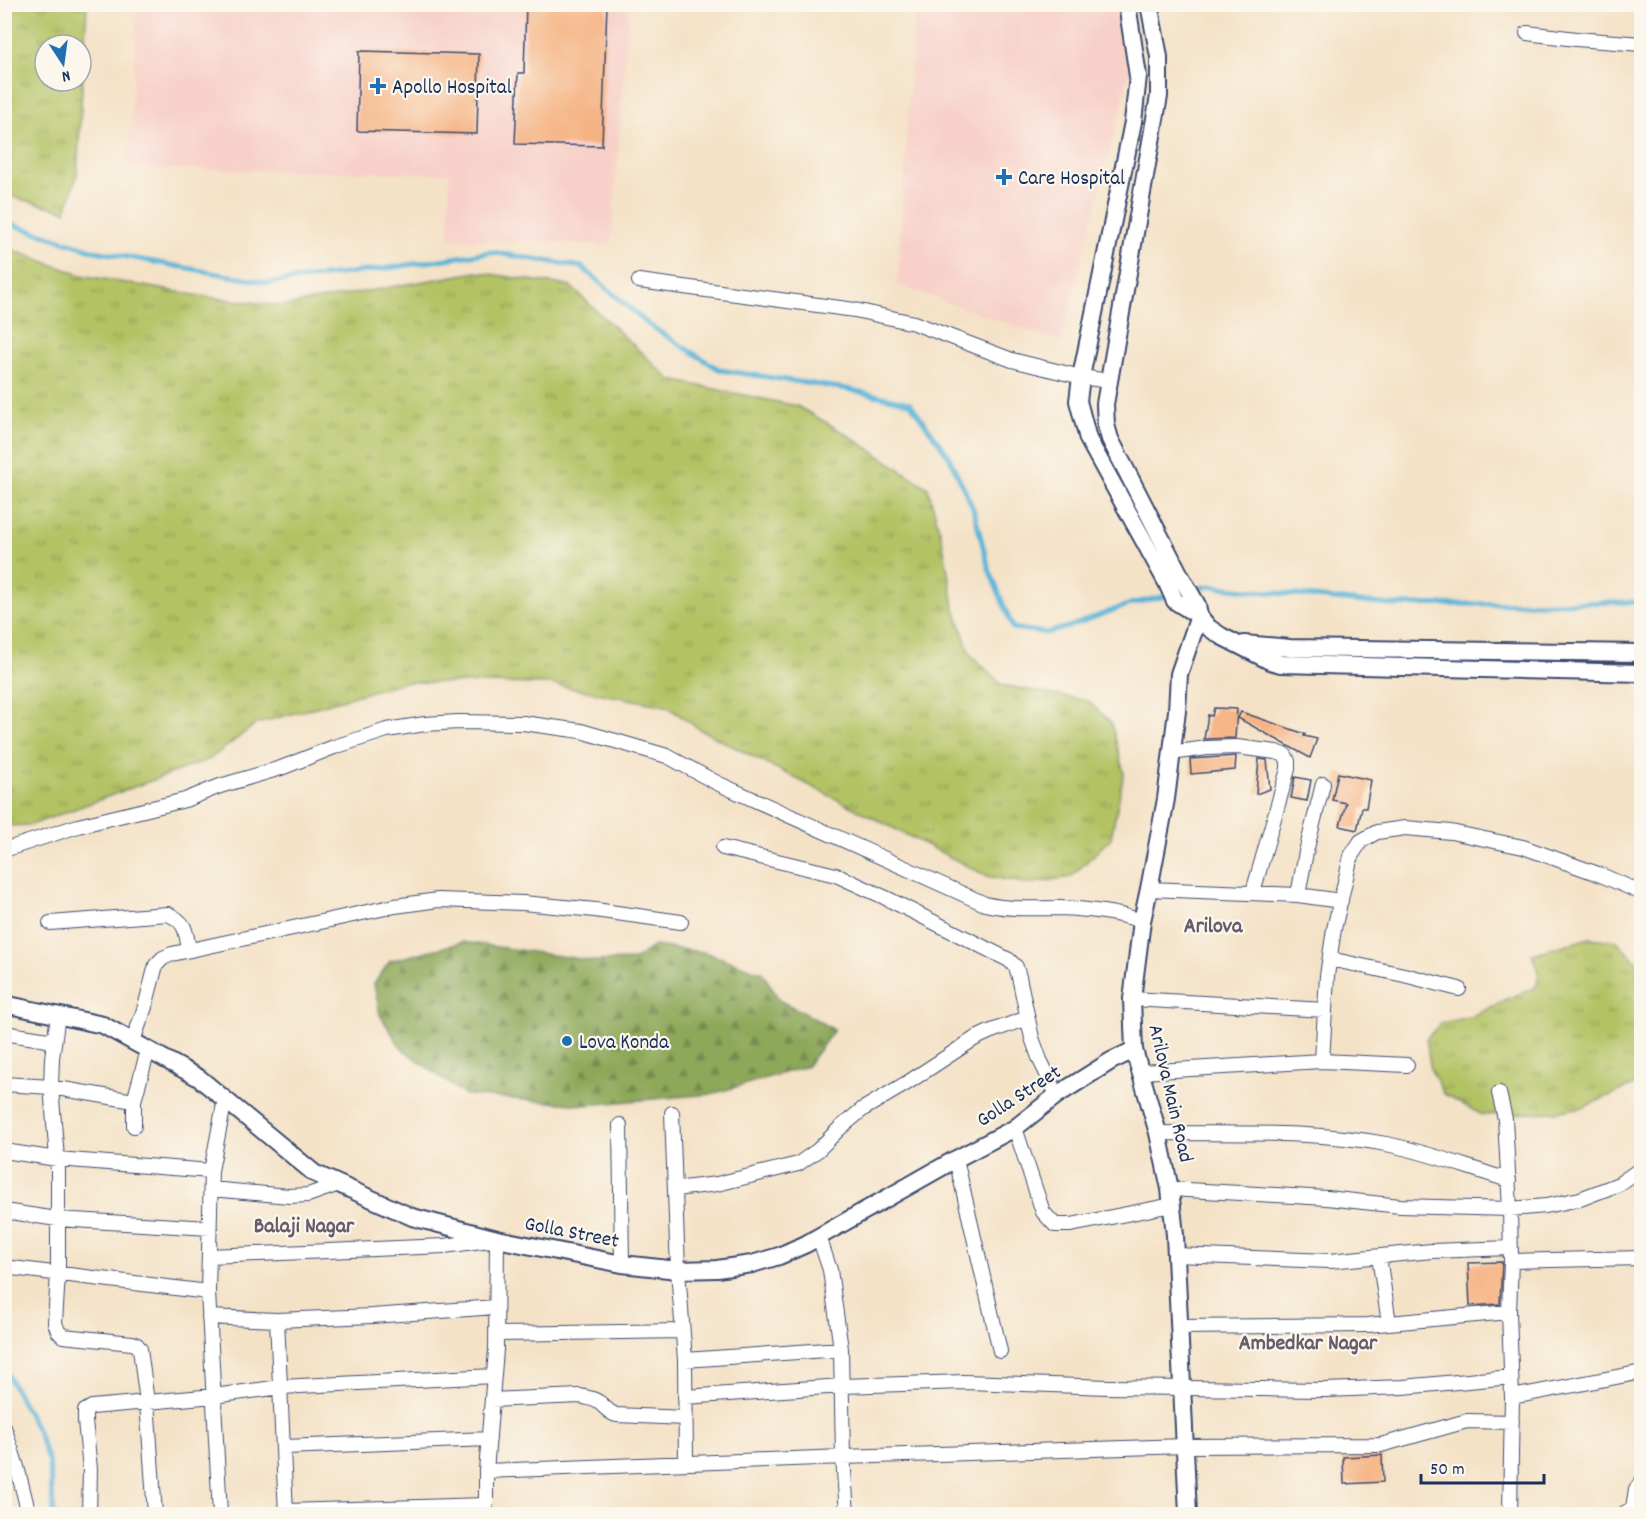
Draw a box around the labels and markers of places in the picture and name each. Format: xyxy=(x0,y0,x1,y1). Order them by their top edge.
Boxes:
place label: Apollo Hospital xyxy=(392,74,512,104)
marker: Apollo Hospital xyxy=(369,77,387,95)
place label: Care Hospital xyxy=(1018,165,1125,195)
marker: Care Hospital xyxy=(995,168,1013,186)
place label: Lova Konda xyxy=(579,1029,670,1059)
marker: Lova Konda xyxy=(560,1034,574,1048)

